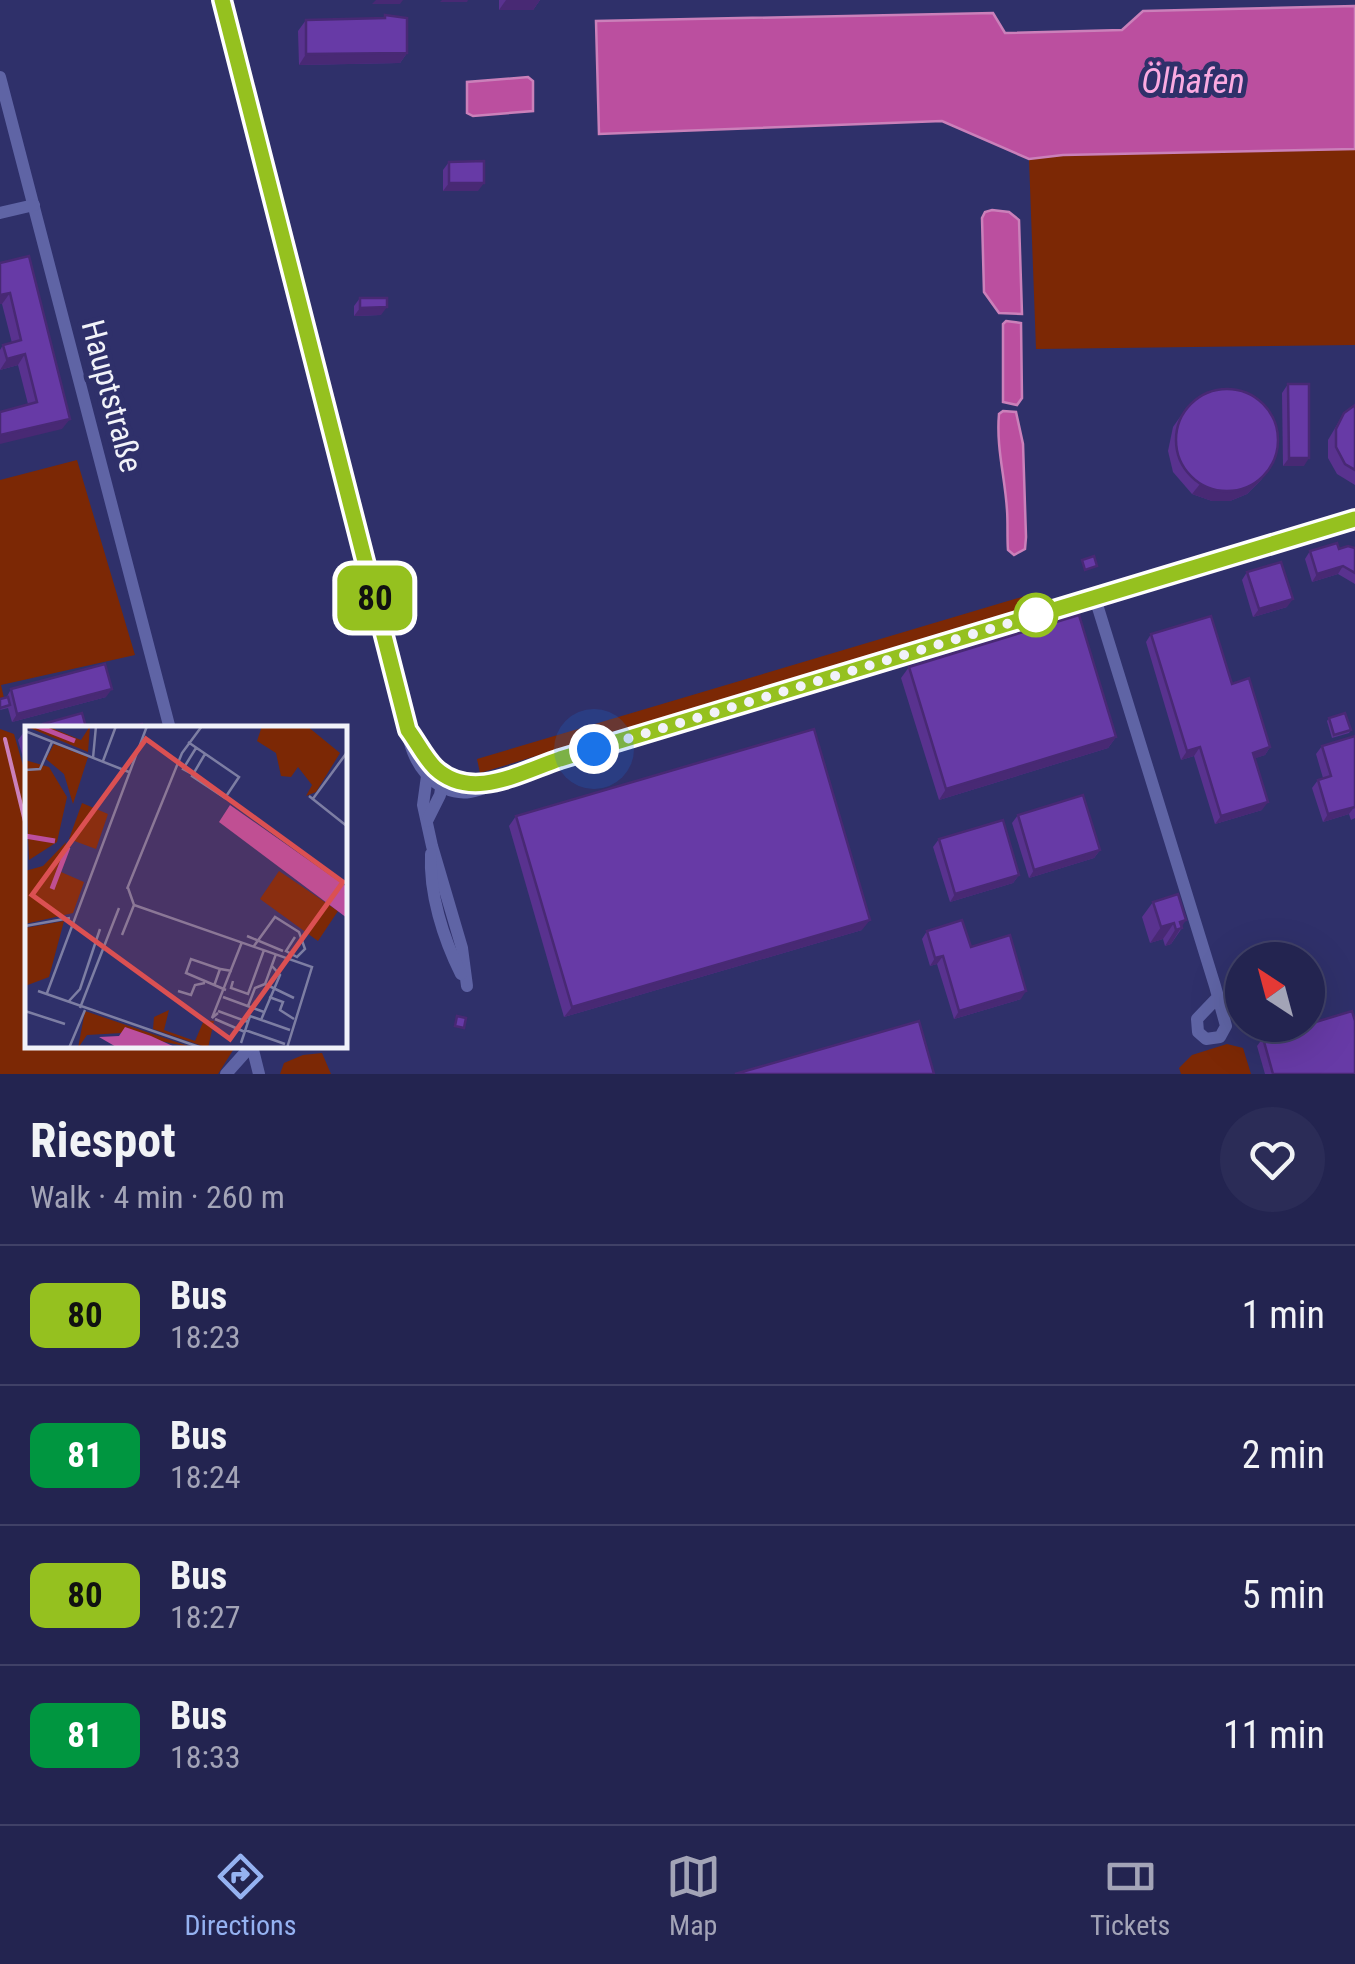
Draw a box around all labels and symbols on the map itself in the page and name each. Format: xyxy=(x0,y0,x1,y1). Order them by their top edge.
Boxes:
water label: Ölhafen xyxy=(1141,61,1245,102)
street label: Hauptstraße xyxy=(73,316,151,476)
line badge: 80 xyxy=(330,566,420,630)
unlabelled marker xyxy=(1015,594,1057,636)
your location xyxy=(569,724,619,774)
inset map xyxy=(25,726,348,1049)
north arrow xyxy=(1225,942,1325,1042)

